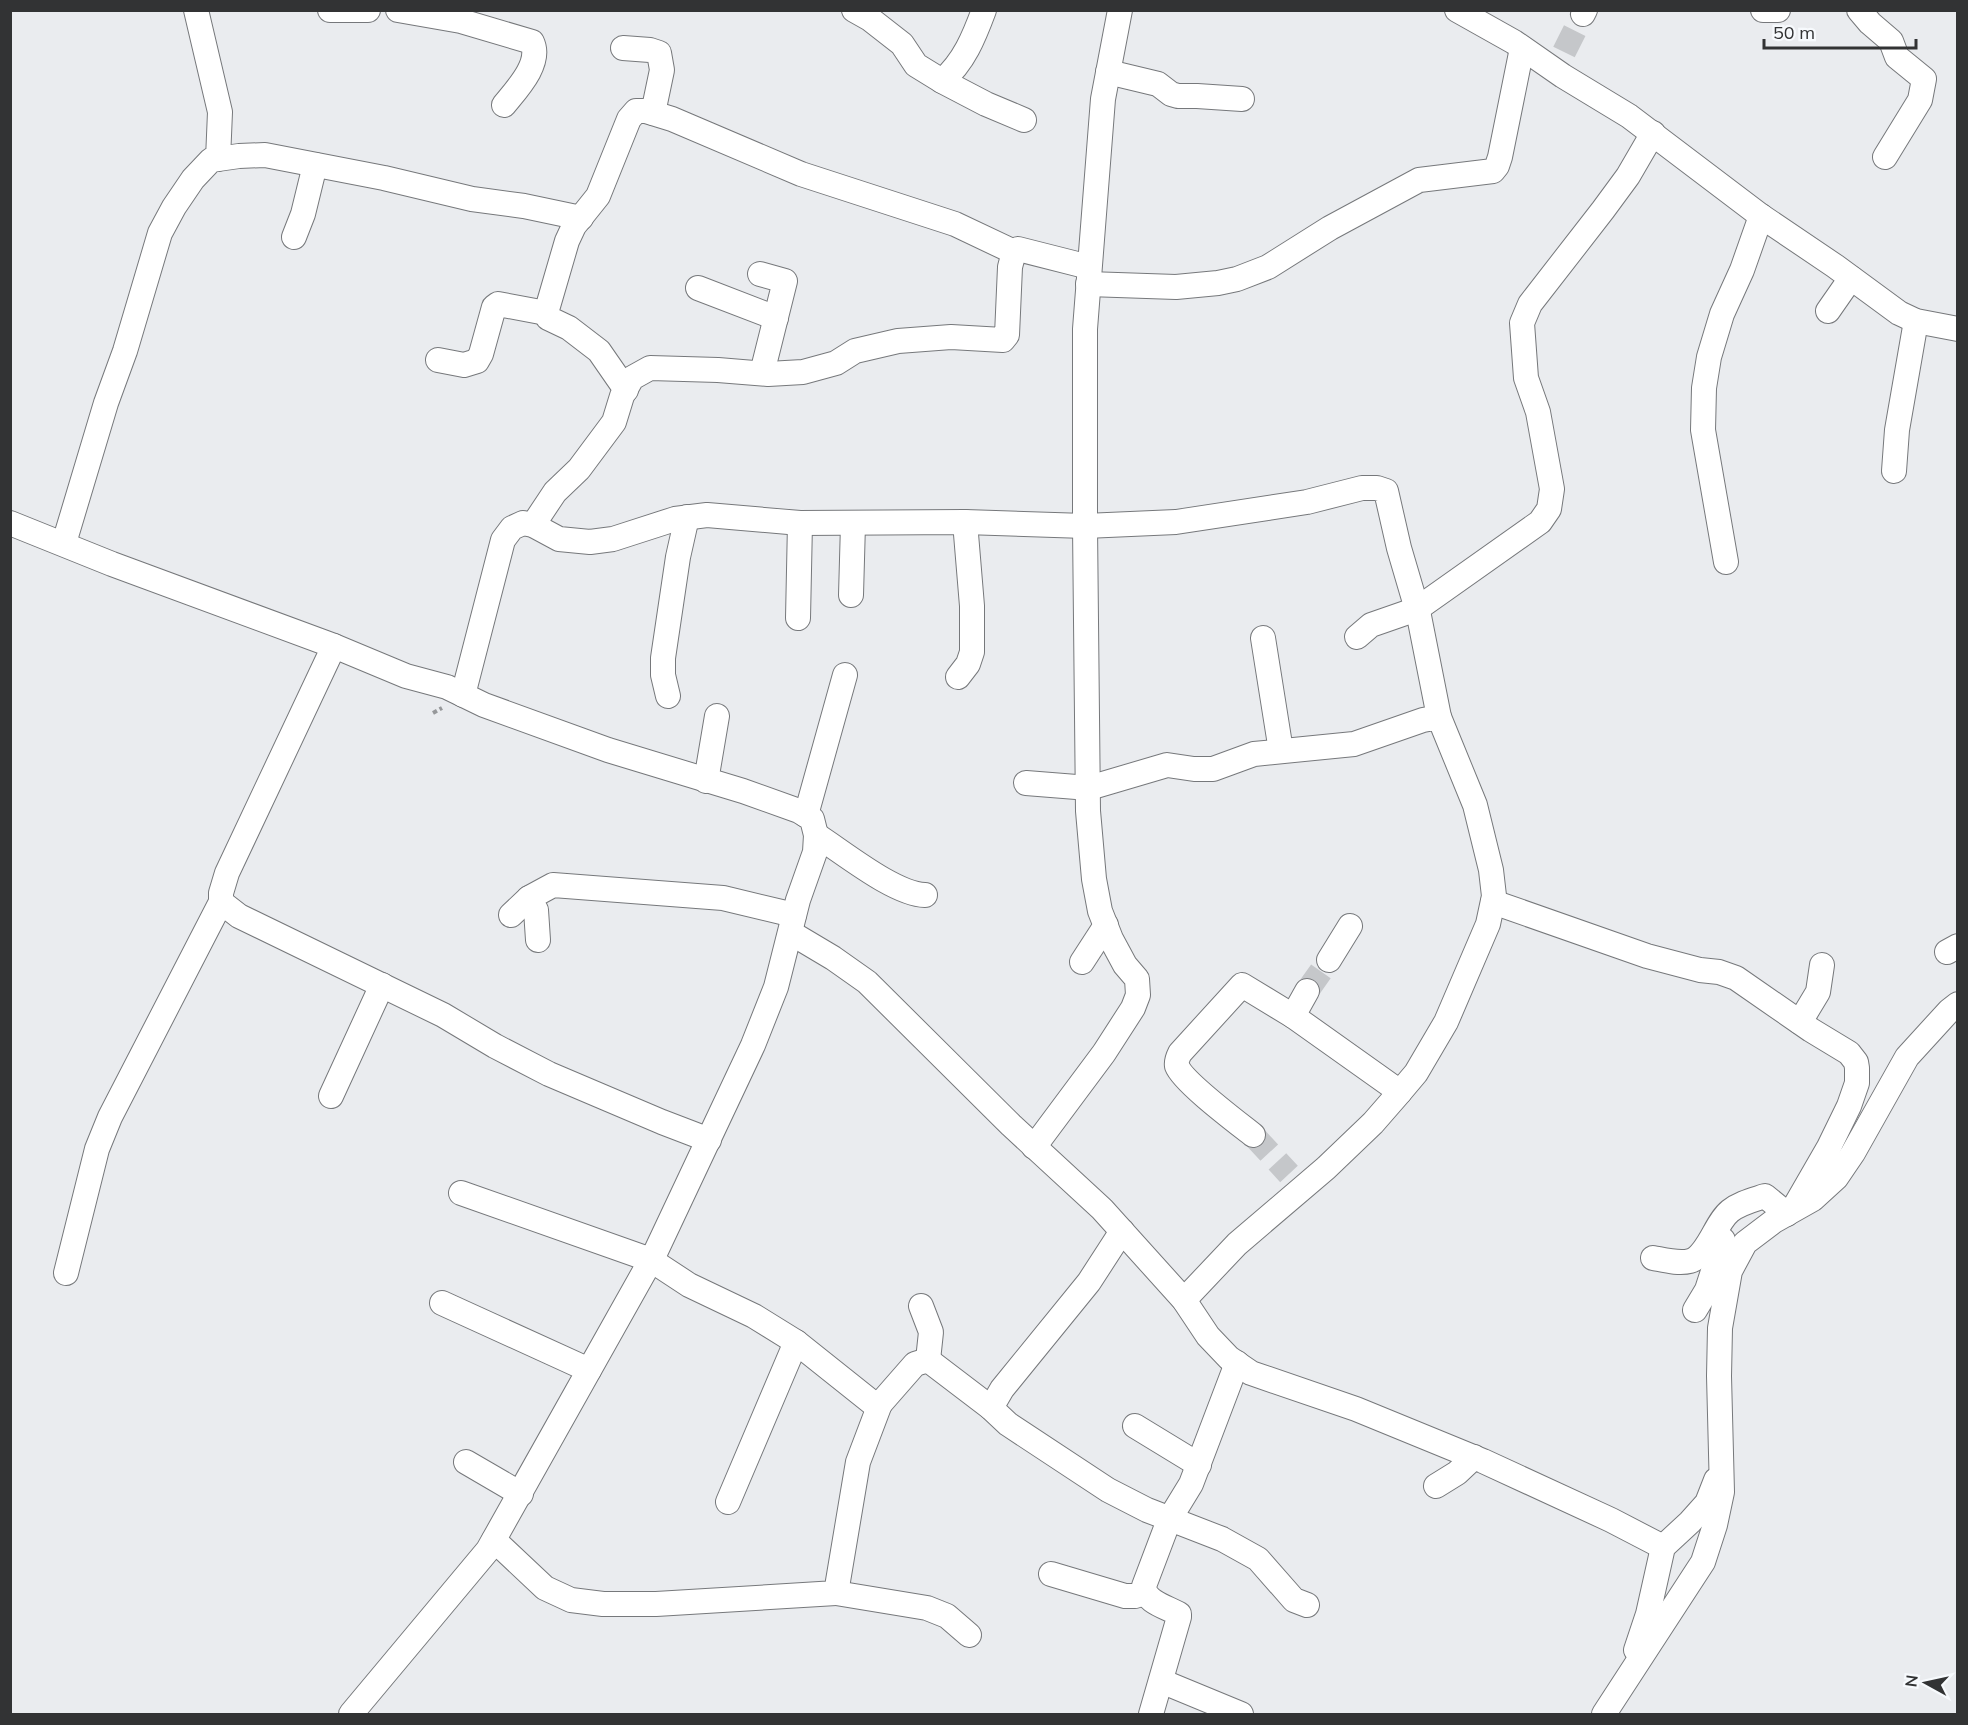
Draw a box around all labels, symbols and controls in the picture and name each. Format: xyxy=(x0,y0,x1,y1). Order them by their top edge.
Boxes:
scale bar xyxy=(1764,12,1916,50)
text: 50 m xyxy=(1773,21,1815,44)
north arrow xyxy=(1896,1653,1956,1713)
text: N xyxy=(1900,1674,1922,1688)

